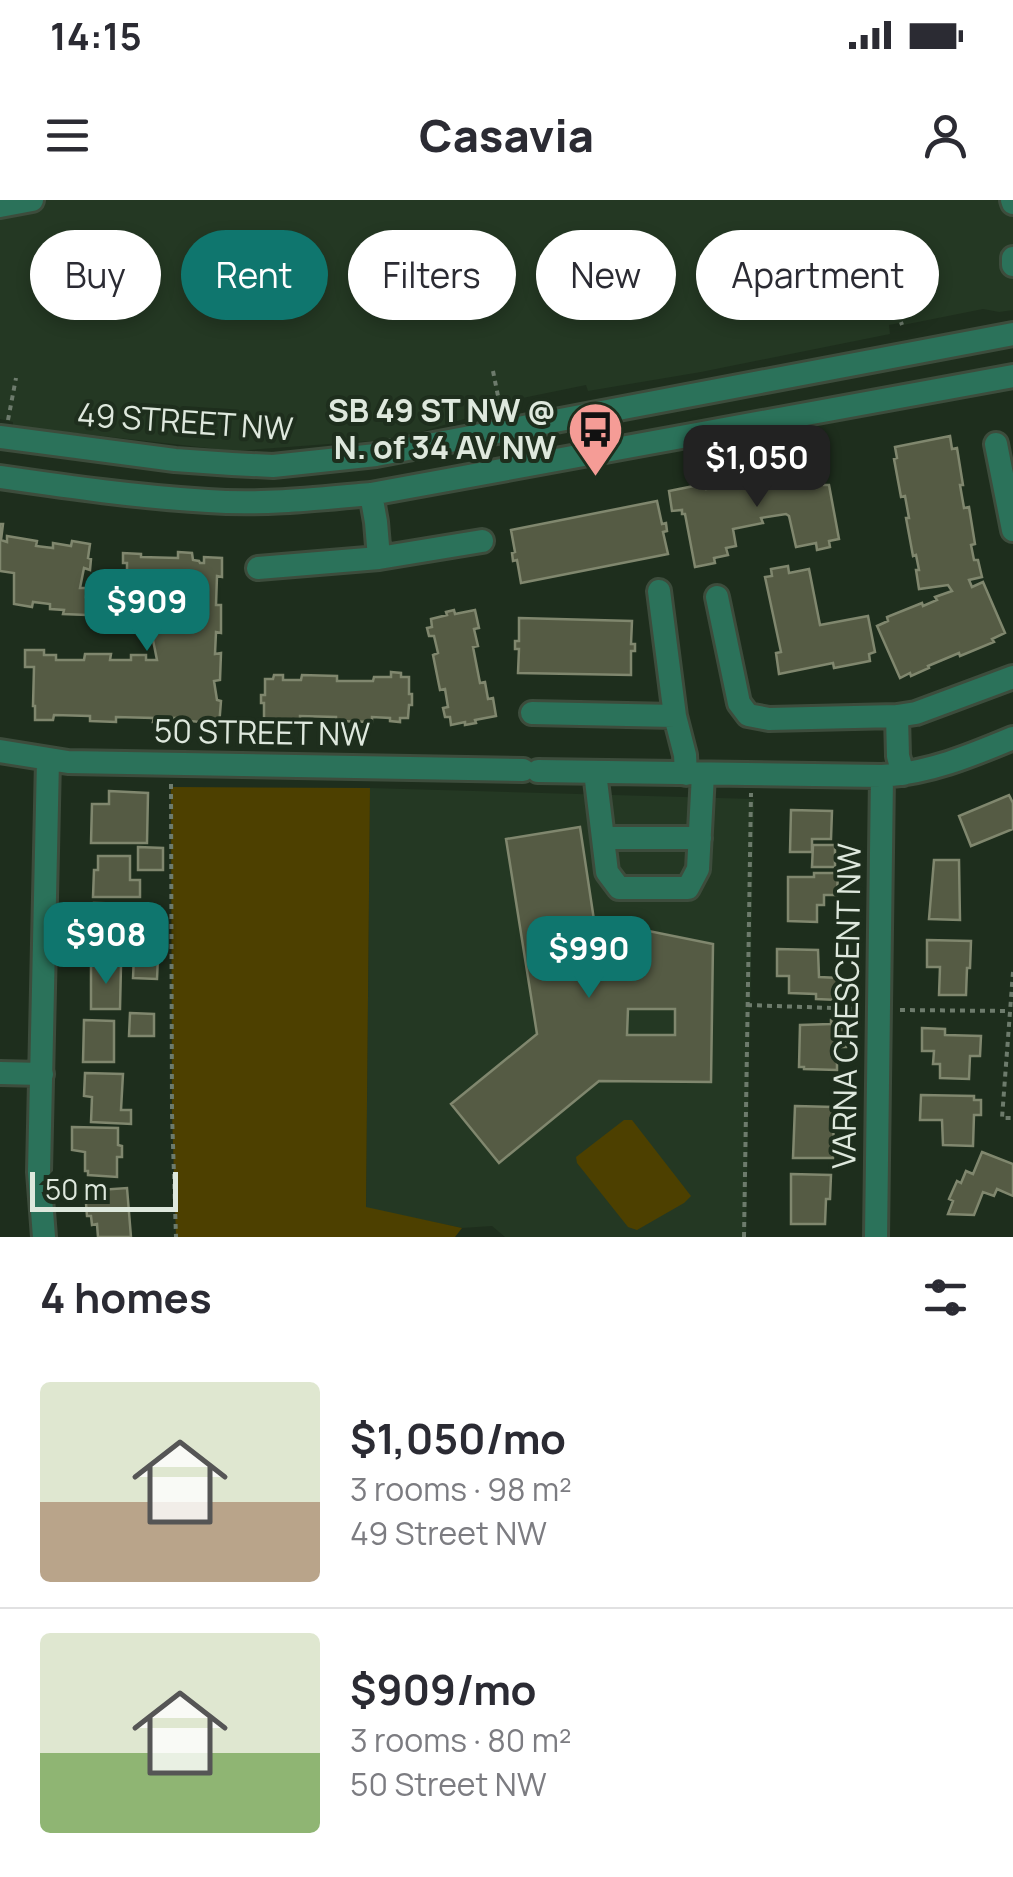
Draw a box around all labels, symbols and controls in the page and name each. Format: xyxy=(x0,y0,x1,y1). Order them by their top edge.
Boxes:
text: 14:15 xyxy=(50,9,142,61)
text: Casavia xyxy=(419,104,594,166)
icon: menu xyxy=(40,108,95,163)
icon: person xyxy=(918,108,973,163)
chip: Buy xyxy=(30,230,161,320)
chip: Rent xyxy=(181,230,328,320)
chip: Filters xyxy=(348,230,516,320)
chip: New xyxy=(536,230,676,320)
chip: Apartment xyxy=(696,230,939,320)
place label: SB 49 ST NW @ N. of 34 AV NW xyxy=(328,388,556,469)
street label: 49 STREET NW xyxy=(75,391,295,451)
bus stop icon: SB 49 ST NW @ N. of 34 AV NW xyxy=(565,399,625,478)
pin: $1,050 xyxy=(676,425,838,510)
text: $1,050 xyxy=(705,435,809,479)
pin: $909 xyxy=(88,569,206,654)
text: $909 xyxy=(107,579,187,623)
street label: 50 STREET NW xyxy=(154,708,371,756)
street label: VARNA CRESCENT NW xyxy=(821,843,871,1169)
pin: $908 xyxy=(47,902,165,987)
text: $908 xyxy=(66,912,146,956)
pin: $990 xyxy=(530,916,648,1001)
text: $990 xyxy=(549,926,629,970)
scale bar xyxy=(30,1167,178,1211)
text: 50 m xyxy=(45,1170,108,1208)
text: 4 homes xyxy=(40,1268,212,1326)
icon: filters xyxy=(918,1270,973,1325)
text: $1,050/mo xyxy=(350,1409,566,1467)
icon: home xyxy=(120,1422,240,1542)
text: 3 rooms · 98 m² xyxy=(350,1467,572,1511)
text: 49 Street NW xyxy=(350,1511,547,1555)
text: $909/mo xyxy=(350,1660,537,1718)
icon: home xyxy=(120,1673,240,1793)
text: 3 rooms · 80 m² xyxy=(350,1718,572,1762)
text: 50 Street NW xyxy=(350,1762,547,1806)

